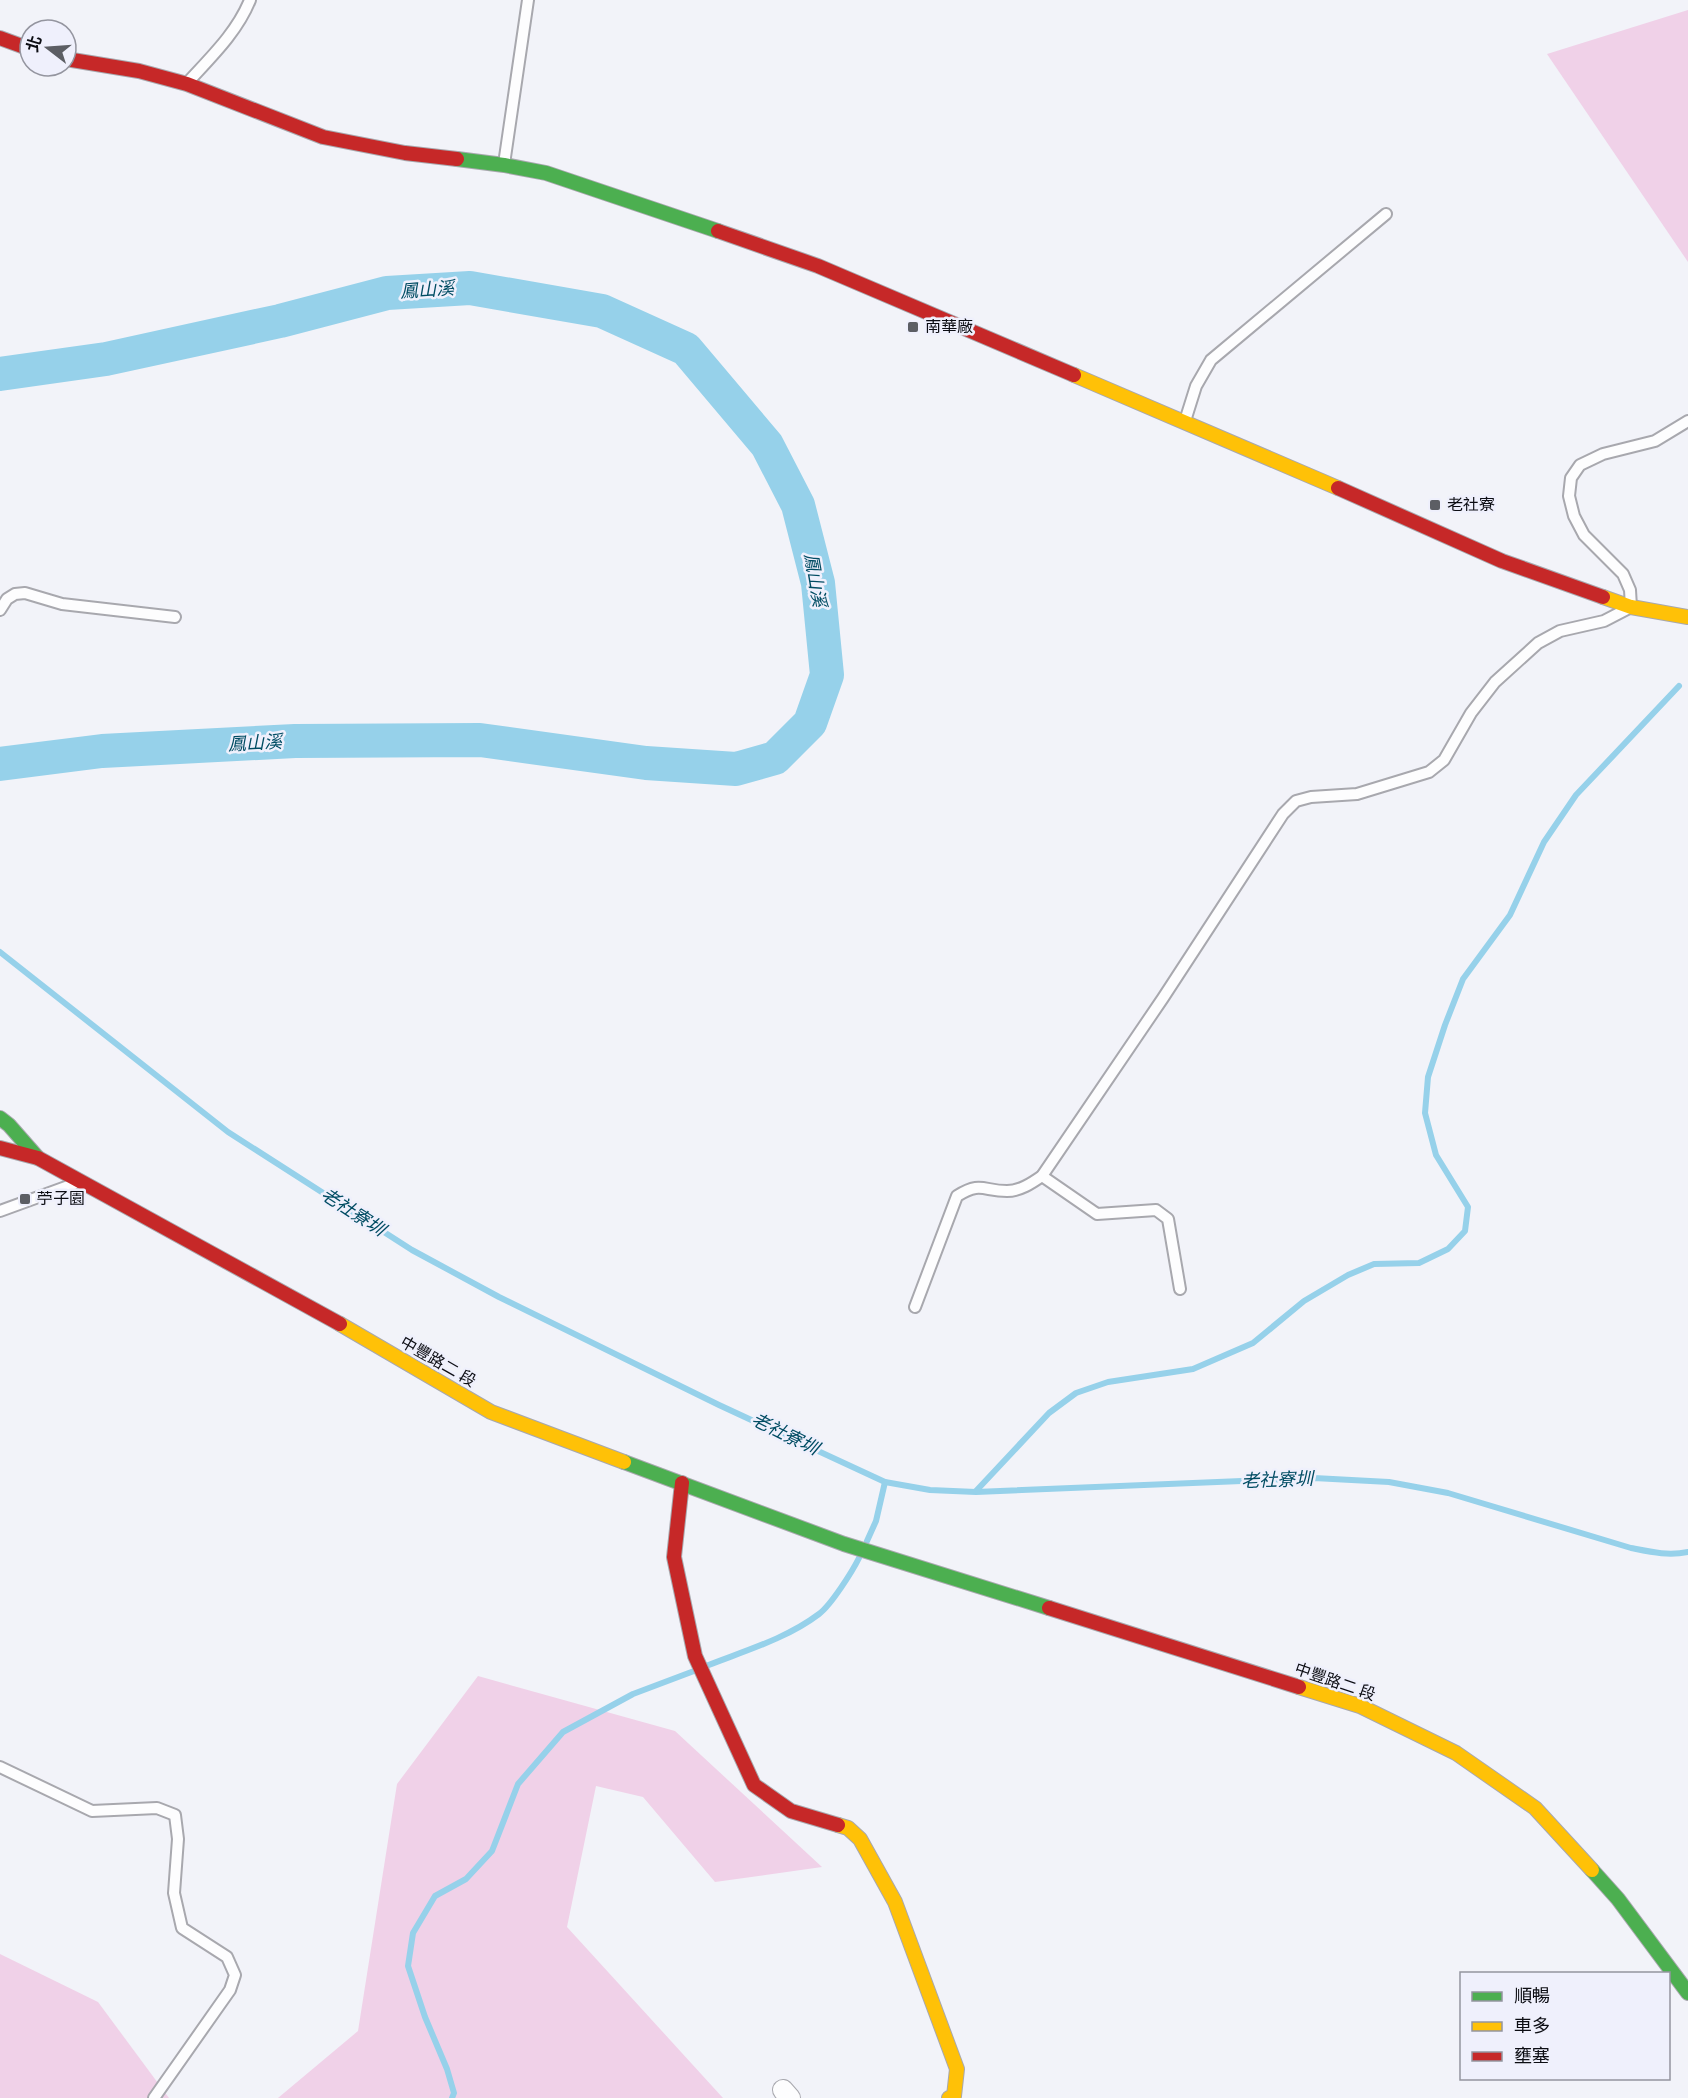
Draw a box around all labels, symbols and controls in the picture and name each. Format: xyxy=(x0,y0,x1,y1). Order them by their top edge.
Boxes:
north arrow xyxy=(18,18,78,78)
text: 北 xyxy=(22,33,47,55)
water label: 鳳山溪 xyxy=(399,276,458,304)
place label: 南華廠 xyxy=(925,316,973,338)
marker: 南華廠 xyxy=(906,320,920,334)
place label: 老社寮 xyxy=(1447,494,1495,516)
marker: 老社寮 xyxy=(1428,498,1442,512)
water label: 鳳山溪 xyxy=(798,551,832,612)
water label: 鳳山溪 xyxy=(227,729,286,756)
water label: 老社寮圳 xyxy=(316,1182,392,1243)
place label: 苧子園 xyxy=(37,1188,85,1210)
marker: 苧子園 xyxy=(18,1192,32,1206)
street label: 中豐路二 段 xyxy=(396,1331,480,1393)
water label: 老社寮圳 xyxy=(747,1407,825,1462)
water label: 老社寮圳 xyxy=(1241,1467,1316,1493)
street label: 中豐路二 段 xyxy=(1292,1658,1378,1706)
legend xyxy=(1460,1972,1670,2080)
text: 順暢 xyxy=(1514,1984,1550,2008)
text: 車多 xyxy=(1514,2014,1550,2038)
text: 壅塞 xyxy=(1514,2044,1550,2068)

